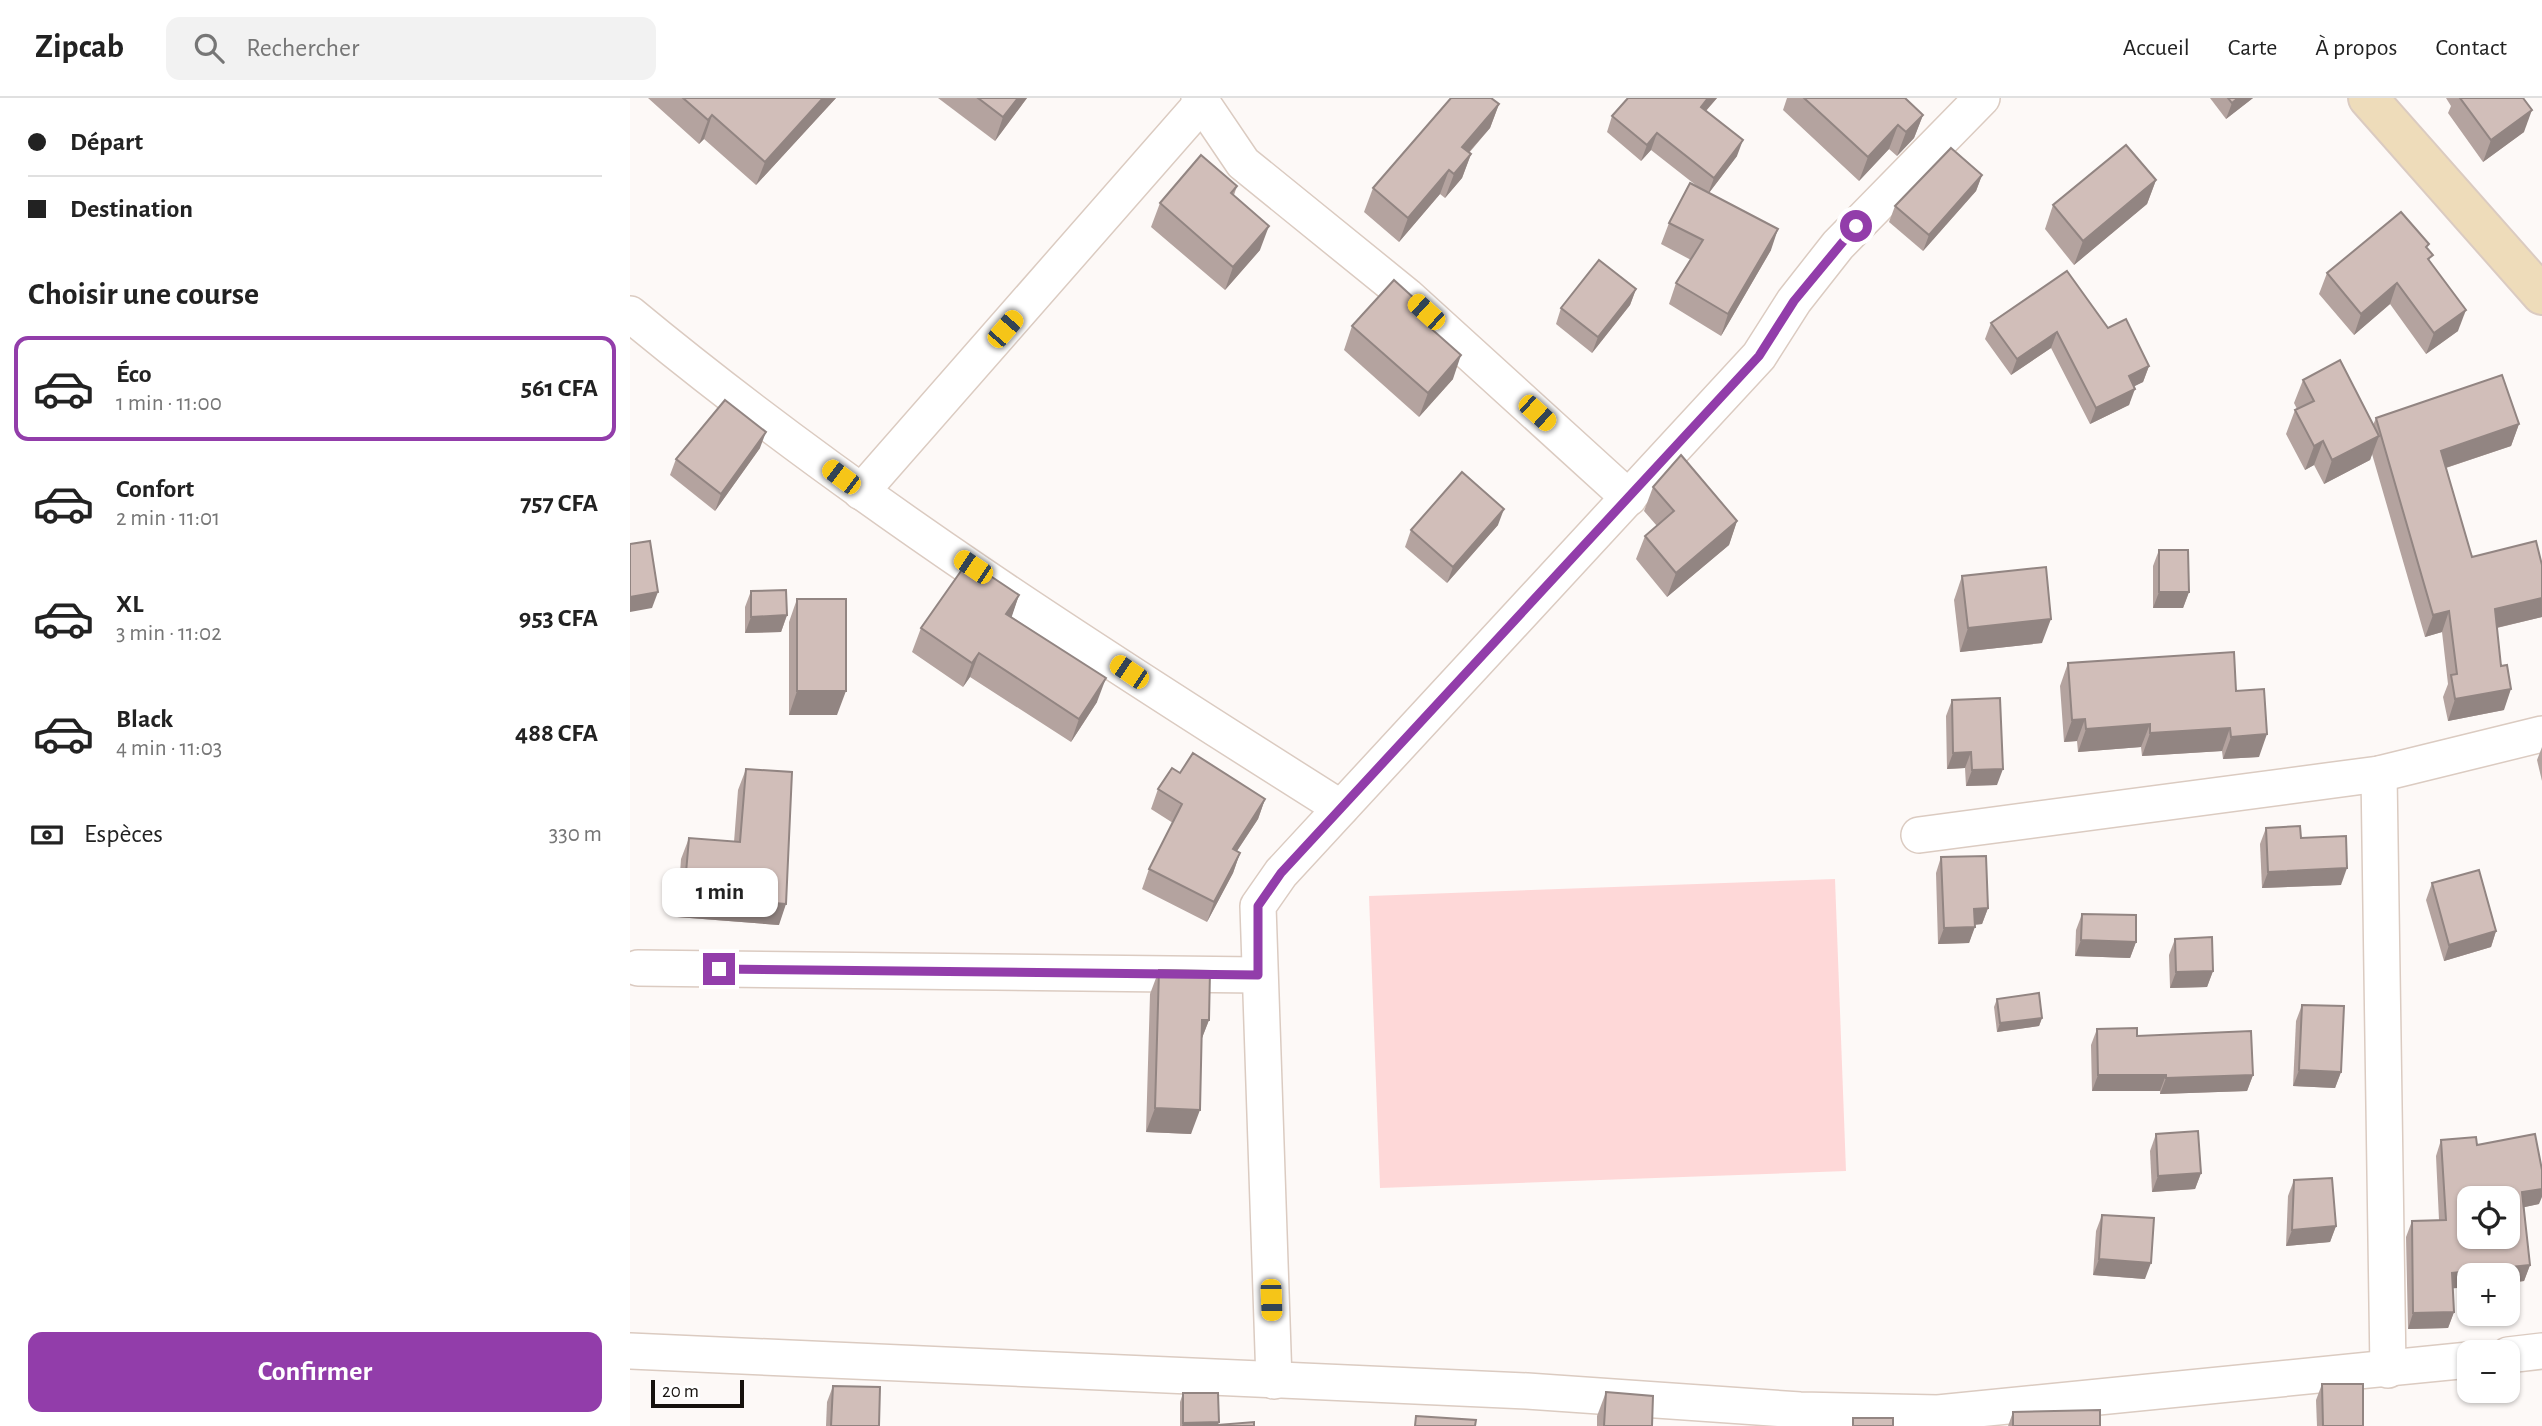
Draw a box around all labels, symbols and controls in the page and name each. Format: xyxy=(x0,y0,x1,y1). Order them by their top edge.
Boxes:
search box xyxy=(166,17,656,80)
icon: search xyxy=(190,29,228,67)
text: Zipcab xyxy=(35,31,124,64)
text: Rechercher xyxy=(246,35,359,61)
text: Accueil xyxy=(2123,36,2190,60)
text: Carte xyxy=(2228,36,2277,60)
text: À propos xyxy=(2315,36,2397,60)
text: Contact xyxy=(2435,36,2507,60)
text: Départ xyxy=(70,129,143,155)
text: Destination xyxy=(70,196,193,222)
route start xyxy=(1840,210,1872,242)
text: Choisir une course xyxy=(28,278,259,310)
car xyxy=(1404,290,1449,334)
car xyxy=(984,306,1027,352)
icon: car xyxy=(32,357,95,420)
text: Éco xyxy=(116,361,152,387)
text: 561 CFA xyxy=(521,375,598,401)
car xyxy=(1515,391,1560,435)
text: 1 min · 11:00 xyxy=(116,392,222,415)
car xyxy=(818,456,865,498)
icon: car xyxy=(32,472,95,535)
text: Confort xyxy=(116,476,194,502)
text: 757 CFA xyxy=(520,490,598,516)
text: 2 min · 11:01 xyxy=(116,507,220,530)
car xyxy=(950,547,997,587)
icon: car xyxy=(32,587,95,650)
text: XL xyxy=(116,591,143,617)
text: 953 CFA xyxy=(519,605,598,631)
text: 3 min · 11:02 xyxy=(116,622,222,645)
car xyxy=(1106,652,1153,692)
icon: car xyxy=(32,702,95,765)
text: Black xyxy=(116,706,173,732)
text: 488 CFA xyxy=(515,720,598,746)
text: 4 min · 11:03 xyxy=(116,737,222,760)
icon: cash xyxy=(28,816,66,854)
text: Espèces xyxy=(84,821,163,847)
text: 330 m xyxy=(549,823,602,846)
callout: 1 min xyxy=(661,868,777,916)
text: 1 min xyxy=(696,881,744,904)
route end xyxy=(703,953,735,985)
map controls xyxy=(2457,1186,2520,1403)
button: locate xyxy=(2457,1186,2520,1249)
button: + xyxy=(2457,1263,2520,1326)
car xyxy=(1260,1279,1283,1321)
button: Confirmer xyxy=(28,1332,602,1412)
button: − xyxy=(2457,1340,2520,1403)
scale bar xyxy=(651,1377,744,1409)
text: 20 m xyxy=(662,1382,699,1401)

